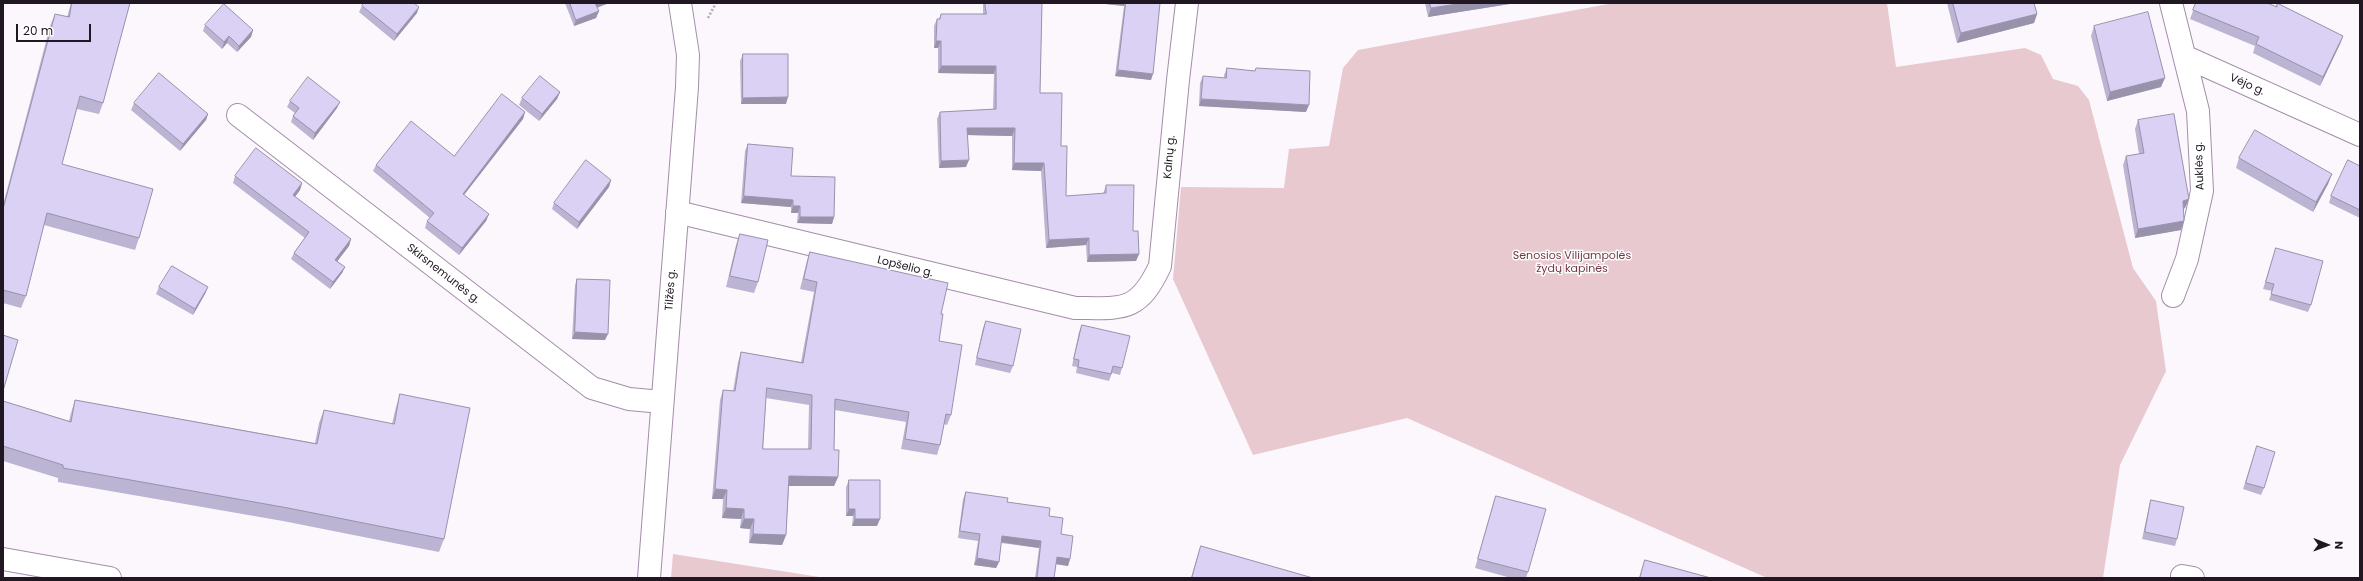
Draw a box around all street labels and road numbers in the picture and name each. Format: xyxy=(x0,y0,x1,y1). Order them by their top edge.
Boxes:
street label: Vėjo g. xyxy=(2228,72,2266,98)
street label: Kalnų g. xyxy=(1162,135,1178,179)
street label: Auklės g. xyxy=(2193,142,2207,190)
street label: Skirsnemunės g. xyxy=(404,241,482,307)
street label: Lopšelio g. xyxy=(876,254,934,280)
street label: Tilžės g. xyxy=(663,269,679,311)

